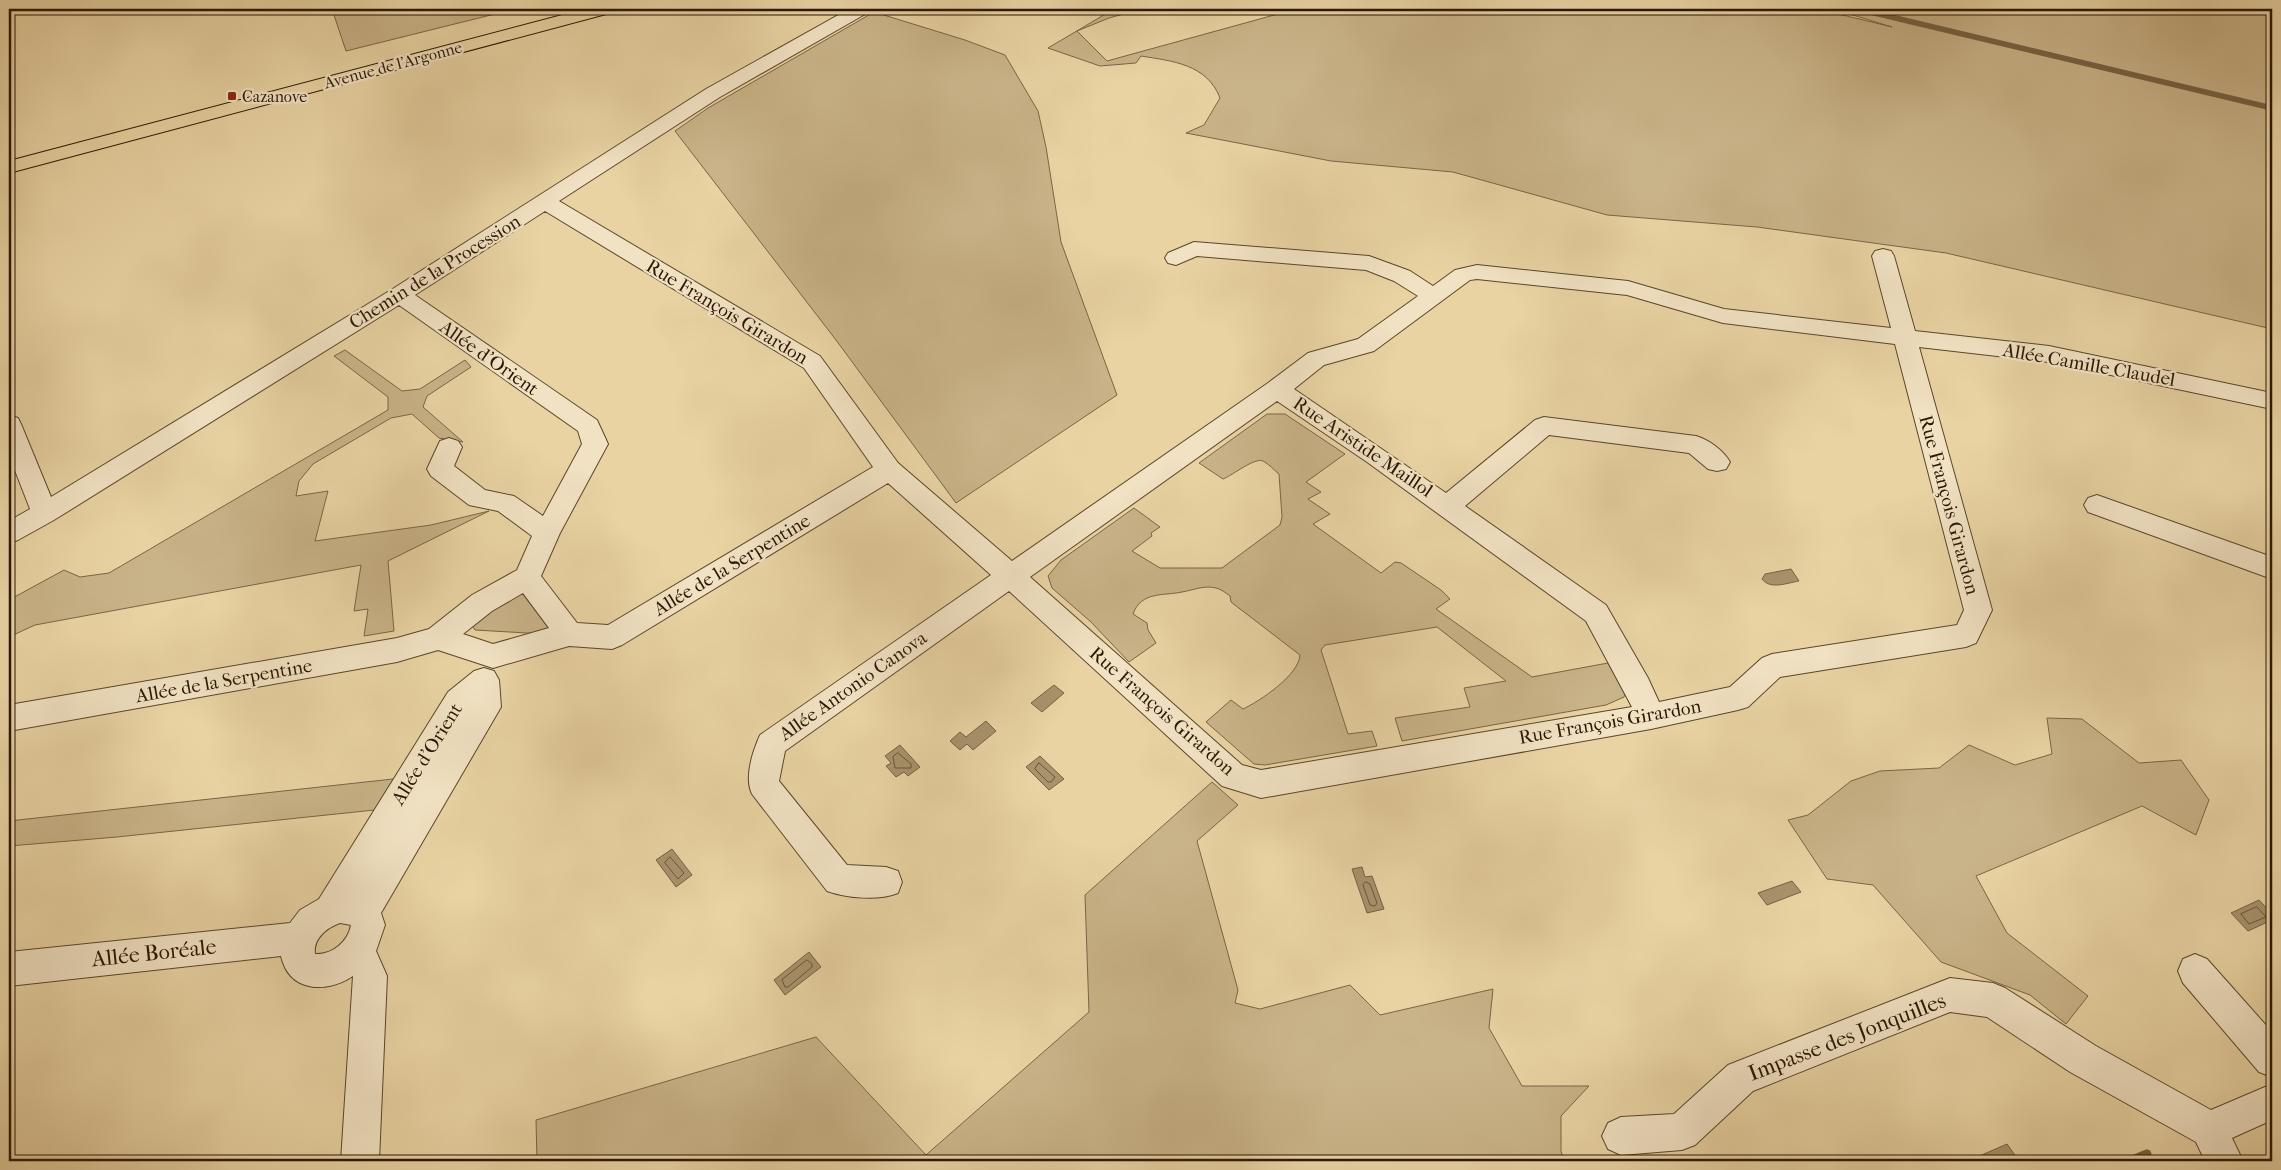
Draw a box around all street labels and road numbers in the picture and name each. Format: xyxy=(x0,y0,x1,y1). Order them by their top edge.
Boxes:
street label: Avenue de l'Argonne xyxy=(321,37,464,93)
street label: Chemin de la Procession xyxy=(345,210,525,334)
street label: Rue François Girardon xyxy=(642,255,812,369)
street label: Allée d'Orient xyxy=(435,315,543,400)
street label: Allée Camille Claudel xyxy=(2000,339,2177,391)
street label: Rue Aristide Maillol xyxy=(1289,392,1437,502)
street label: Rue François Girardon xyxy=(1914,413,1984,597)
street label: Allée de la Serpentine xyxy=(649,510,814,621)
street label: Allée Antonio Canova xyxy=(774,627,931,746)
street label: Rue François Girardon xyxy=(1085,642,1239,780)
street label: Allée de la Serpentine xyxy=(133,655,314,708)
street label: Rue François Girardon xyxy=(1517,695,1703,749)
street label: Allée d'Orient xyxy=(386,699,467,810)
street label: Allée Boréale xyxy=(89,934,218,973)
street label: Impasse des Jonquilles xyxy=(1745,987,1949,1087)

